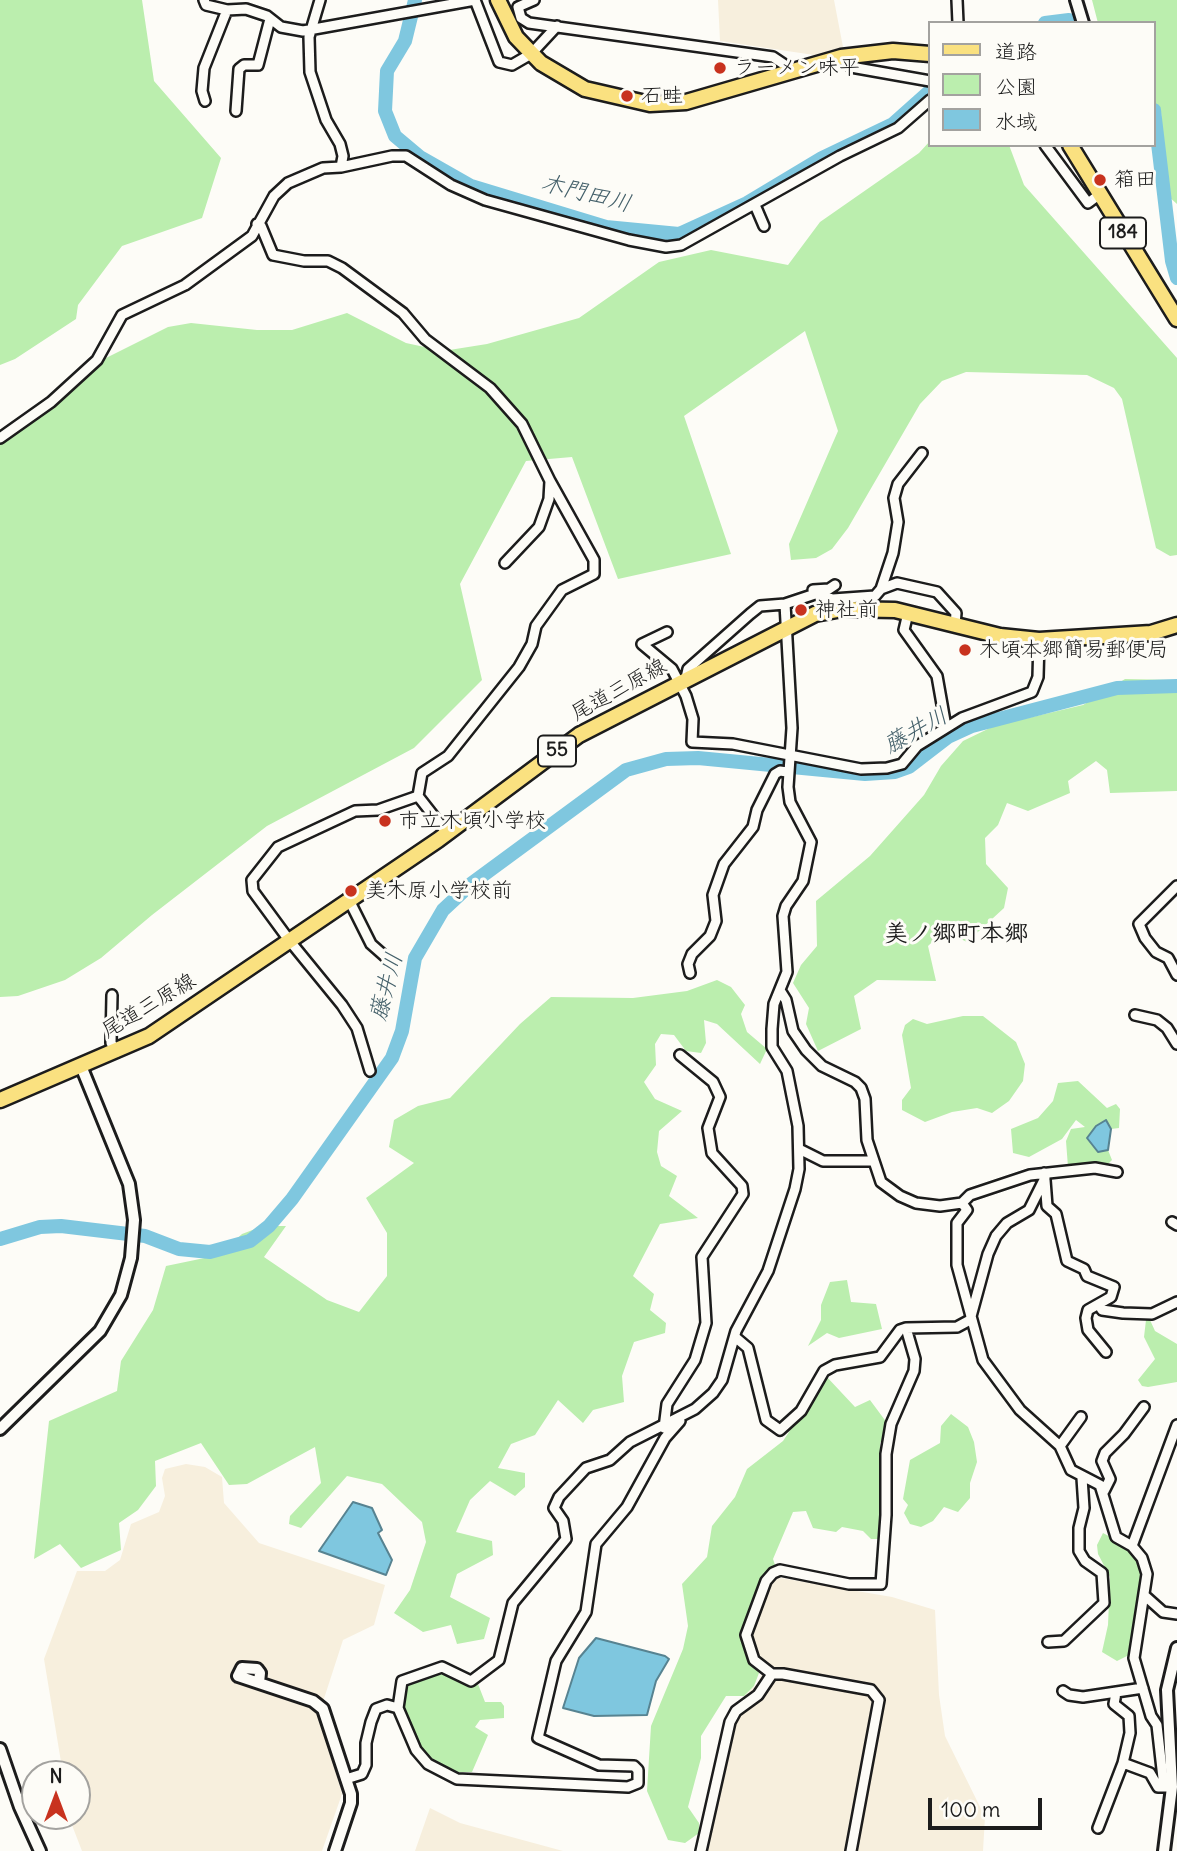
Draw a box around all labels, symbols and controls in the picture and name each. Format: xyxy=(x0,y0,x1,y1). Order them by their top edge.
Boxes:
legend xyxy=(928,21,1156,147)
text: 道路 xyxy=(995,38,1037,65)
place label: ラーメン味平 xyxy=(734,55,860,81)
marker: ラーメン味平 xyxy=(712,60,728,76)
text: 公園 xyxy=(995,73,1037,100)
place label: 石畦 xyxy=(641,83,683,109)
marker: 石畦 xyxy=(619,88,635,104)
text: 水域 xyxy=(995,108,1037,135)
place label: 箱田 xyxy=(1114,167,1156,193)
water label: 木門田川 xyxy=(538,169,634,219)
marker: 箱田 xyxy=(1092,172,1108,188)
road number: 184 xyxy=(1100,218,1146,248)
place label: 神社前 xyxy=(815,597,878,623)
marker: 神社前 xyxy=(793,602,809,618)
place label: 木頃本郷簡易郵便局 xyxy=(979,637,1168,663)
marker: 木頃本郷簡易郵便局 xyxy=(957,642,973,658)
street label: 尾道三原線 xyxy=(567,654,671,726)
water label: 藤井川 xyxy=(879,702,953,760)
road number: 55 xyxy=(538,736,576,766)
place label: 市立木頃小学校 xyxy=(399,808,546,834)
marker: 市立木頃小学校 xyxy=(377,813,393,829)
place label: 美木原小学校前 xyxy=(365,878,512,904)
marker: 美木原小学校前 xyxy=(343,883,359,899)
district label: 美ノ郷町本郷 xyxy=(884,920,1028,948)
water label: 藤井川 xyxy=(365,950,409,1024)
street label: 尾道三原線 xyxy=(98,968,200,1044)
north arrow xyxy=(21,1760,91,1830)
text: N xyxy=(49,1764,63,1788)
scale bar xyxy=(932,1784,1046,1828)
text: 100 m xyxy=(941,1796,1000,1823)

